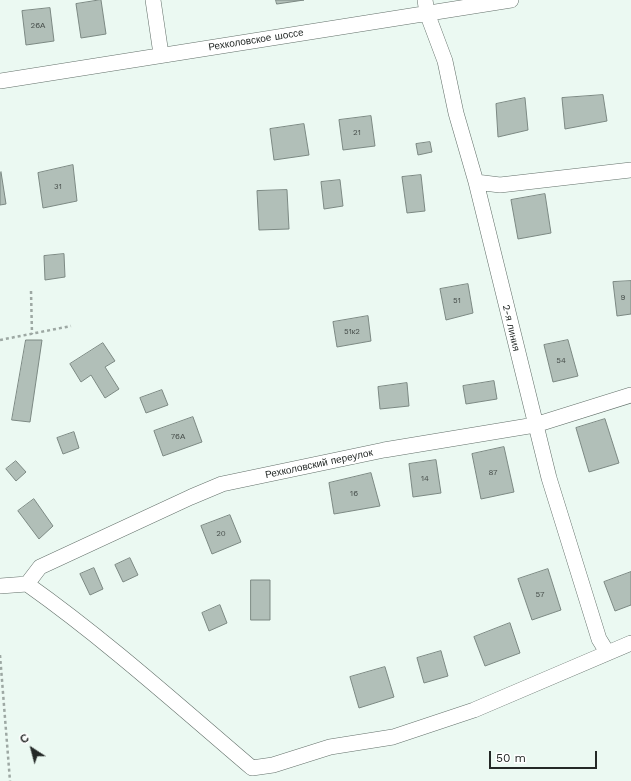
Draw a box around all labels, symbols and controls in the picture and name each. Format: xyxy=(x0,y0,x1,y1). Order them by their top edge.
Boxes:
house number: 26А xyxy=(31,21,45,31)
street label: Рехколовское шоссе xyxy=(208,27,304,53)
house number: 21 xyxy=(353,128,361,138)
house number: 31 xyxy=(54,182,62,192)
house number: 9 xyxy=(621,293,625,303)
house number: 51 xyxy=(453,296,461,306)
street label: 2-я линия xyxy=(500,304,522,352)
house number: 51к2 xyxy=(344,327,360,337)
house number: 54 xyxy=(556,356,566,366)
house number: 76А xyxy=(171,432,185,442)
street label: Рехколовский переулок xyxy=(264,447,374,481)
house number: 87 xyxy=(488,468,498,478)
house number: 14 xyxy=(421,474,429,484)
house number: 16 xyxy=(350,489,358,499)
house number: 20 xyxy=(216,529,226,539)
house number: 57 xyxy=(535,590,545,600)
north arrow xyxy=(12,729,52,769)
text: С xyxy=(18,731,32,746)
scale bar xyxy=(491,743,599,769)
text: 50 m xyxy=(496,751,526,765)

